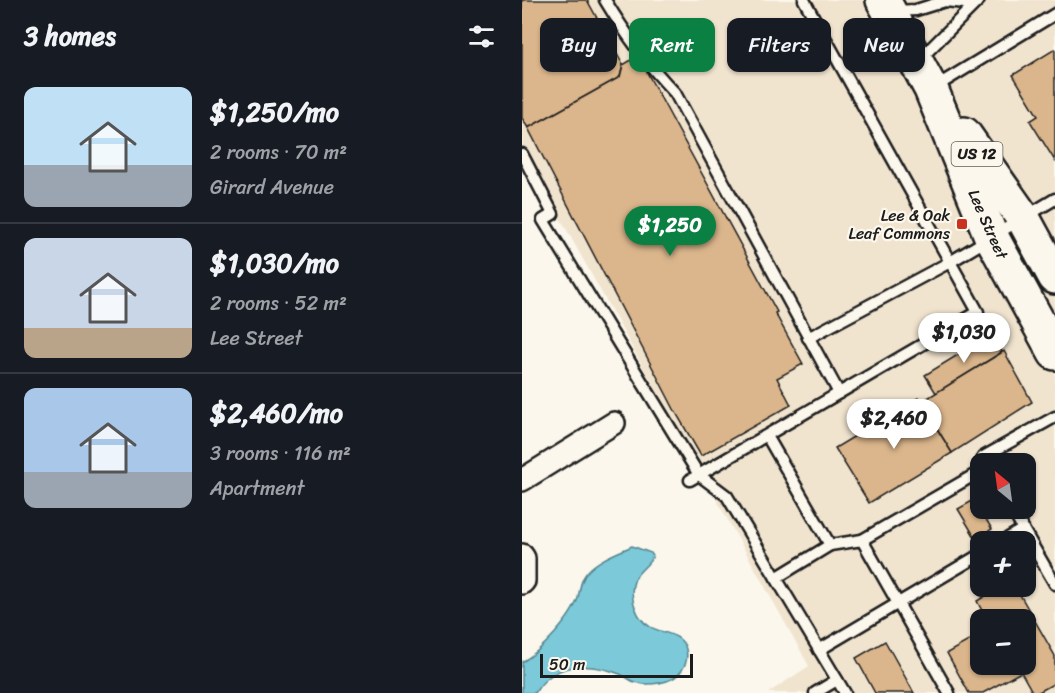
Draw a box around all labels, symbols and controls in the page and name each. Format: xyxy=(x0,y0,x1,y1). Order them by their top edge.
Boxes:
text: 3 homes xyxy=(24,13,116,59)
chip: Buy xyxy=(540,18,617,72)
chip: Rent xyxy=(629,18,715,72)
chip: Filters xyxy=(727,18,831,72)
chip: New xyxy=(843,18,925,72)
icon: filters xyxy=(465,20,498,53)
text: $1,250/mo xyxy=(210,89,339,135)
icon: home xyxy=(72,111,144,183)
text: 2 rooms · 70 m² xyxy=(210,135,347,170)
road number: US 12 xyxy=(952,142,1002,166)
text: Girard Avenue xyxy=(210,170,334,205)
street label: Lee Street xyxy=(960,184,1017,264)
place label: Lee & Oak Leaf Commons xyxy=(849,201,951,248)
pin: $1,250 xyxy=(621,206,719,257)
text: $1,250 xyxy=(638,208,702,243)
marker: Lee & Oak Leaf Commons xyxy=(955,217,969,231)
text: $1,030/mo xyxy=(210,240,339,286)
icon: home xyxy=(72,262,144,334)
text: 2 rooms · 52 m² xyxy=(210,286,347,321)
pin: $1,030 xyxy=(915,313,1013,364)
text: $1,030 xyxy=(932,315,996,350)
text: Lee Street xyxy=(210,321,302,356)
text: $2,460/mo xyxy=(210,390,343,436)
pin: $2,460 xyxy=(845,399,943,450)
text: $2,460 xyxy=(861,401,927,436)
icon: home xyxy=(72,412,144,484)
text: 3 rooms · 116 m² xyxy=(210,436,351,471)
north arrow xyxy=(970,453,1036,519)
map controls xyxy=(970,453,1036,675)
text: Apartment xyxy=(210,471,304,506)
button: + xyxy=(970,531,1036,597)
button: − xyxy=(970,609,1036,675)
text: 50 m xyxy=(549,650,585,679)
scale bar xyxy=(540,651,693,678)

